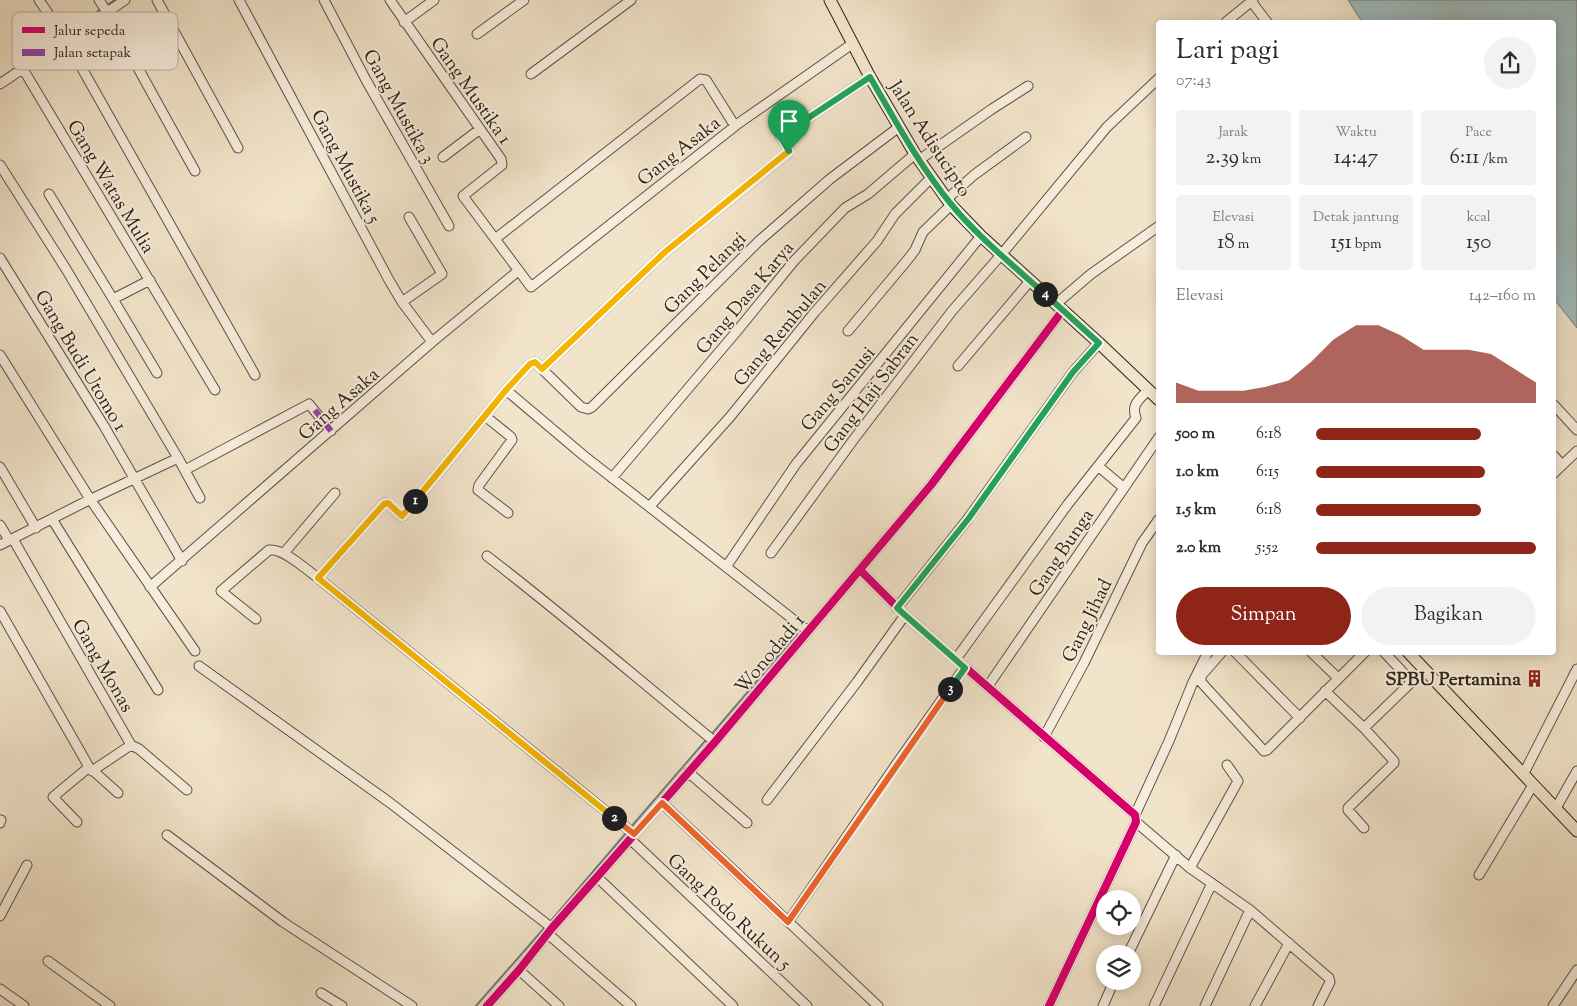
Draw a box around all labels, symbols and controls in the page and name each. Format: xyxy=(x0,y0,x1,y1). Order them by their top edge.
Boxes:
legend xyxy=(12,12,178,70)
text: Jalur sepeda xyxy=(53,22,126,42)
text: Lari pagi xyxy=(1176,31,1280,71)
street label: Gang Mustika 1 xyxy=(423,32,517,151)
button: share xyxy=(1484,37,1536,89)
text: Jalan setapak xyxy=(53,44,131,64)
street label: Gang Mustika 3 xyxy=(355,45,440,169)
text: 07:43 xyxy=(1176,70,1211,93)
street label: Jalan Adisucipto xyxy=(881,75,977,203)
pin xyxy=(768,100,810,151)
street label: Gang Mustika 5 xyxy=(303,105,386,229)
icon: arrive xyxy=(775,107,803,135)
street label: Gang Asaka xyxy=(632,111,727,193)
street label: Gang Watas Mulia xyxy=(59,115,161,259)
text: Jarak xyxy=(1219,123,1248,143)
text: Waktu xyxy=(1335,123,1377,143)
text: Pace xyxy=(1465,123,1492,143)
text: 2.39 xyxy=(1205,143,1239,173)
text: 14:47 xyxy=(1334,143,1378,173)
text: 6:11 xyxy=(1450,143,1479,173)
text: km xyxy=(1239,150,1261,170)
text: /km xyxy=(1479,150,1508,170)
text: Elevasi xyxy=(1212,208,1254,228)
text: Detak jantung xyxy=(1313,208,1399,228)
text: kcal xyxy=(1467,208,1491,228)
street label: Gang Pelangi xyxy=(658,226,753,321)
text: 18 xyxy=(1217,228,1235,258)
text: 151 xyxy=(1330,228,1352,258)
text: 150 xyxy=(1466,228,1491,258)
text: m xyxy=(1235,235,1249,255)
text: bpm xyxy=(1352,235,1382,255)
street label: Gang Dasa Karya xyxy=(690,236,802,361)
street label: Gang Rembulan xyxy=(728,274,834,393)
pin: 4 xyxy=(1032,282,1058,306)
text: 4 xyxy=(1042,284,1049,304)
text: Elevasi xyxy=(1176,285,1224,308)
text: 142–160 m xyxy=(1469,285,1536,308)
street label: Gang Budi Utomo 1 xyxy=(27,286,133,438)
street label: Gang Haji Sabran xyxy=(818,328,926,459)
street label: Gang Sanusi xyxy=(795,341,883,438)
street label: Gang Asaka xyxy=(293,362,386,448)
text: 500 m xyxy=(1176,423,1215,446)
text: 6:18 xyxy=(1256,423,1281,446)
text: 1.0 km xyxy=(1176,461,1219,484)
text: 6:15 xyxy=(1256,461,1279,484)
pin: 1 xyxy=(402,488,428,514)
text: 1 xyxy=(413,491,418,511)
text: 1.5 km xyxy=(1176,499,1216,522)
text: 6:18 xyxy=(1256,499,1281,522)
street label: Gang Bunga xyxy=(1023,504,1102,603)
text: 2.0 km xyxy=(1176,537,1221,560)
text: 5:52 xyxy=(1256,537,1279,560)
street label: Gang Jihad xyxy=(1056,575,1120,667)
button: Simpan xyxy=(1176,587,1351,645)
button: Bagikan xyxy=(1361,587,1536,645)
street label: Wonodadi 1 xyxy=(729,608,813,700)
street label: Gang Monas xyxy=(64,615,139,718)
place label: SPBU Pertamina xyxy=(1385,667,1521,694)
building icon: SPBU Pertamina xyxy=(1525,668,1545,688)
pin: 3 xyxy=(938,676,962,702)
text: 3 xyxy=(948,679,953,699)
pin: 2 xyxy=(602,806,626,830)
text: 2 xyxy=(611,808,618,828)
street label: Gang Podo Rukun 5 xyxy=(660,848,797,978)
map controls xyxy=(1096,890,1141,990)
button: locate xyxy=(1096,890,1141,935)
button: layers xyxy=(1096,945,1141,990)

